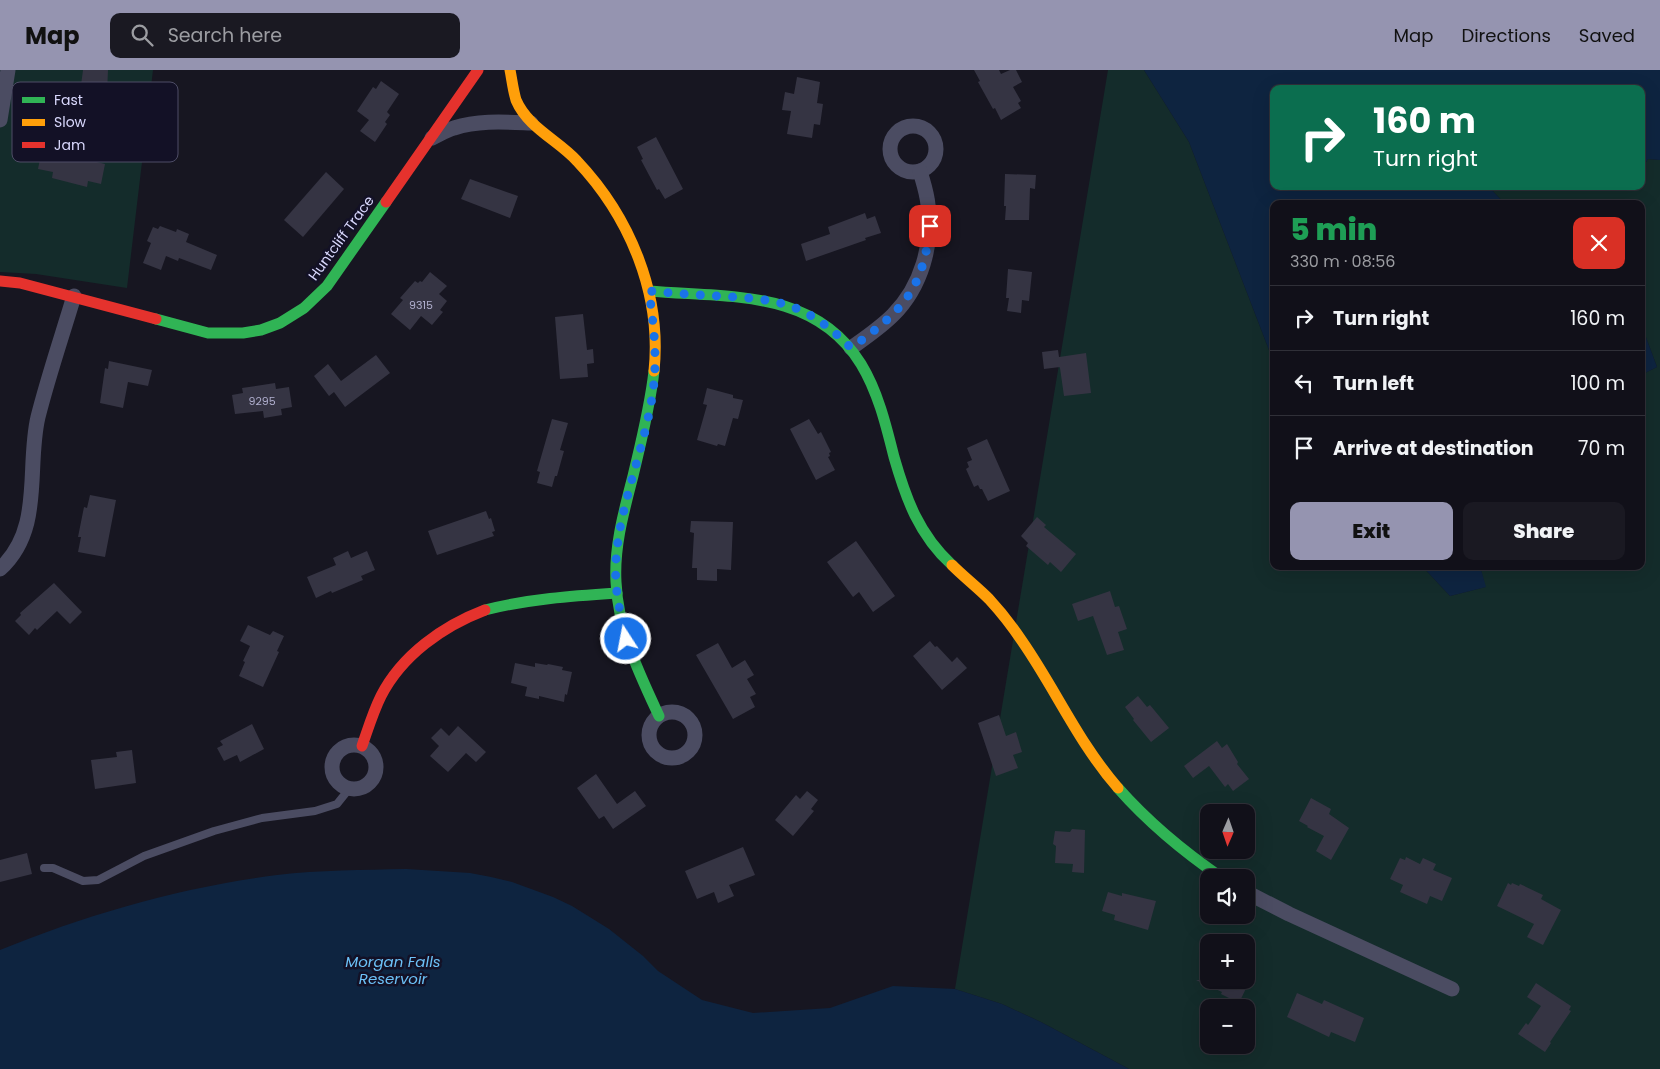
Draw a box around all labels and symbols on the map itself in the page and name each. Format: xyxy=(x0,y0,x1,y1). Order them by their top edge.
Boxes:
legend xyxy=(12,82,178,162)
text: Fast xyxy=(54,90,83,110)
text: Slow xyxy=(54,112,87,132)
text: Jam xyxy=(54,135,85,155)
street label: Huntcliff Trace xyxy=(303,191,379,285)
pin xyxy=(909,205,951,247)
house number: 9315 xyxy=(409,297,433,313)
house number: 9295 xyxy=(248,393,276,409)
position arrow xyxy=(599,612,651,664)
north arrow xyxy=(1200,804,1255,859)
water label: Morgan Falls Reservoir xyxy=(345,951,441,989)

